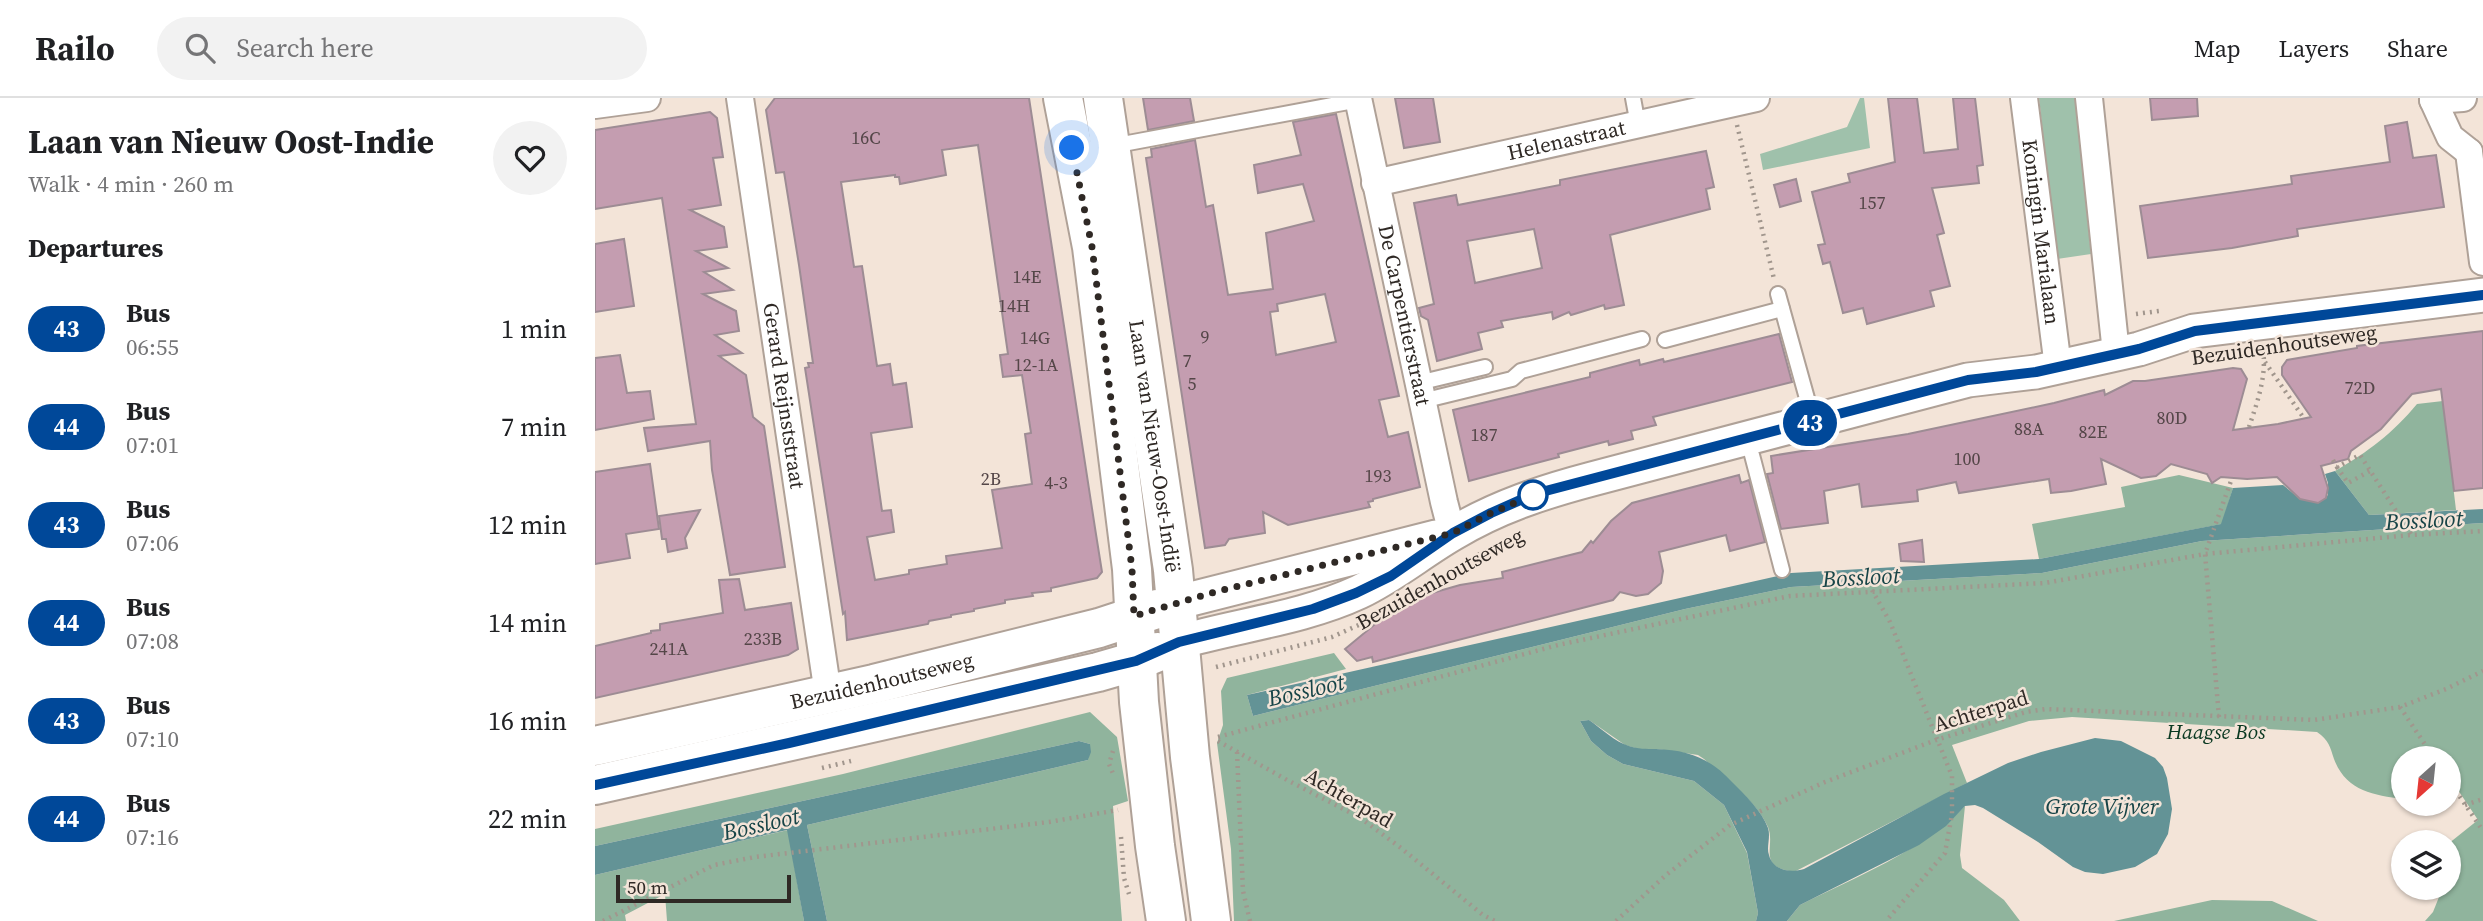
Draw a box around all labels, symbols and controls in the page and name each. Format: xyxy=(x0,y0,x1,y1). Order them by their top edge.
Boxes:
search box xyxy=(157,17,647,80)
text: Railo xyxy=(35,26,115,71)
icon: search xyxy=(181,29,219,67)
text: Search here xyxy=(237,30,374,66)
text: Map xyxy=(2194,32,2241,65)
text: Layers xyxy=(2279,32,2349,65)
text: Share xyxy=(2387,32,2448,65)
street label: Helenastraat xyxy=(1505,113,1628,167)
text: Laan van Nieuw Oost-Indie xyxy=(28,119,434,164)
button: heart xyxy=(493,121,567,195)
house number: 16C xyxy=(851,125,881,150)
your location xyxy=(1054,130,1089,165)
street label: Koningin Marialaan xyxy=(2015,137,2068,327)
text: Walk · 4 min · 260 m xyxy=(28,168,234,200)
house number: 157 xyxy=(1859,190,1886,215)
street label: De Carpentierstraat xyxy=(1371,222,1438,408)
text: Departures xyxy=(28,230,163,266)
house number: 14E xyxy=(1013,264,1042,289)
house number: 14H xyxy=(998,293,1030,318)
text: Bus xyxy=(126,295,170,331)
street label: Gerard Reijnststraat xyxy=(756,301,813,491)
text: 1 min xyxy=(501,311,567,347)
text: 43 xyxy=(53,312,80,345)
street label: Bezuidenhoutseweg xyxy=(2189,317,2379,372)
street label: Laan van Nieuw-Oost-Indië xyxy=(1122,318,1188,574)
house number: 9 xyxy=(1201,324,1210,349)
house number: 14G xyxy=(1020,325,1050,350)
text: 06:55 xyxy=(126,331,179,363)
house number: 7 xyxy=(1183,348,1192,373)
house number: 12-1A xyxy=(1014,352,1058,377)
house number: 5 xyxy=(1188,371,1197,396)
house number: 72D xyxy=(2345,375,2375,400)
text: Bus xyxy=(126,393,170,429)
line badge: 43 xyxy=(1779,400,1841,446)
house number: 80D xyxy=(2157,405,2187,430)
text: 43 xyxy=(1797,406,1823,439)
text: 7 min xyxy=(501,409,567,445)
text: 44 xyxy=(53,410,80,443)
house number: 88A xyxy=(2014,416,2044,441)
house number: 82E xyxy=(2079,419,2108,444)
house number: 187 xyxy=(1471,422,1498,447)
text: 07:01 xyxy=(126,429,179,461)
house number: 100 xyxy=(1954,446,1981,471)
house number: 193 xyxy=(1365,463,1392,488)
house number: 2B xyxy=(981,466,1001,491)
house number: 4-3 xyxy=(1044,470,1068,495)
unlabelled marker xyxy=(1518,480,1548,510)
text: Bus xyxy=(126,491,170,527)
water label: Bossloot xyxy=(2383,502,2465,538)
text: 12 min xyxy=(488,507,567,543)
text: 43 xyxy=(53,508,80,541)
street label: Bezuidenhoutseweg xyxy=(1351,520,1529,637)
text: 07:06 xyxy=(126,527,179,559)
water label: Bossloot xyxy=(1820,559,1902,595)
text: Bus xyxy=(126,589,170,625)
text: 14 min xyxy=(488,605,567,641)
text: 44 xyxy=(53,606,80,639)
text: 07:08 xyxy=(126,625,179,657)
house number: 233B xyxy=(744,626,782,651)
house number: 241A xyxy=(650,636,689,661)
street label: Bezuidenhoutseweg xyxy=(787,645,976,716)
water label: Bossloot xyxy=(1263,665,1349,715)
street label: Achterpad xyxy=(1930,682,2032,739)
text: Bus xyxy=(126,687,170,723)
text: 16 min xyxy=(488,703,567,739)
text: 43 xyxy=(53,704,80,737)
park label: Haagse Bos xyxy=(2165,717,2266,746)
text: 07:10 xyxy=(126,723,179,755)
north arrow xyxy=(2391,746,2461,816)
map controls xyxy=(2391,746,2461,900)
street label: Achterpad xyxy=(1300,761,1399,834)
text: Bus xyxy=(126,785,170,821)
water label: Grote Vijver xyxy=(2045,790,2159,822)
water label: Bossloot xyxy=(718,799,804,849)
text: 22 min xyxy=(488,801,567,837)
text: 44 xyxy=(53,802,80,835)
text: 07:16 xyxy=(126,821,179,853)
button: layers xyxy=(2391,830,2461,900)
scale bar xyxy=(616,872,791,904)
text: 50 m xyxy=(627,874,668,900)

